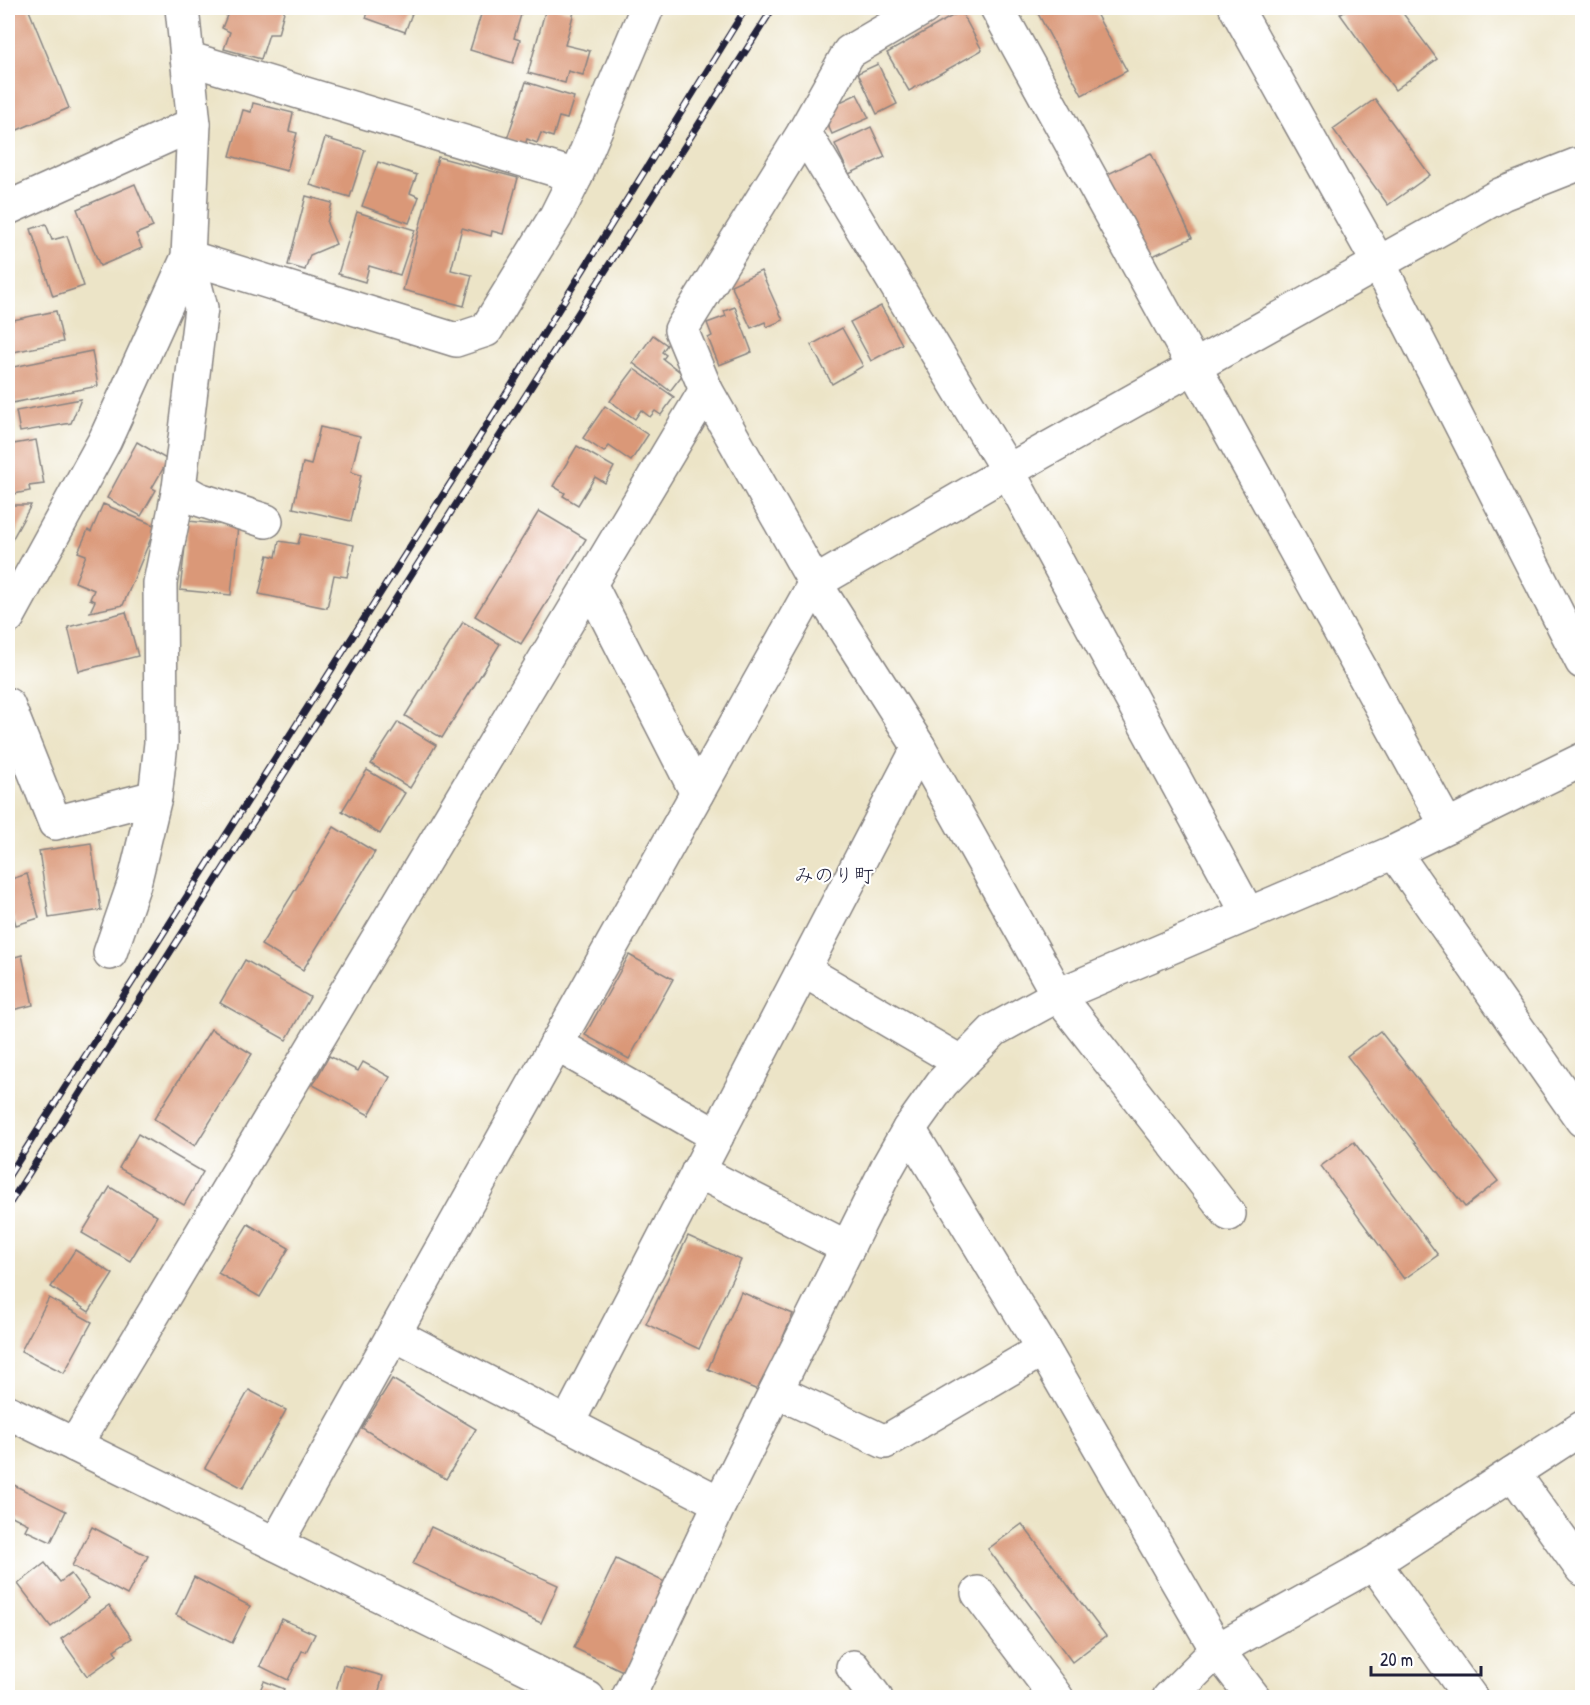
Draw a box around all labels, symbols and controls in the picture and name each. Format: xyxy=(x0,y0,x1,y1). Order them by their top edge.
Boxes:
district label: みのり町 xyxy=(794,861,874,888)
scale bar xyxy=(1371,1639,1480,1677)
text: 20 m xyxy=(1380,1647,1413,1672)

